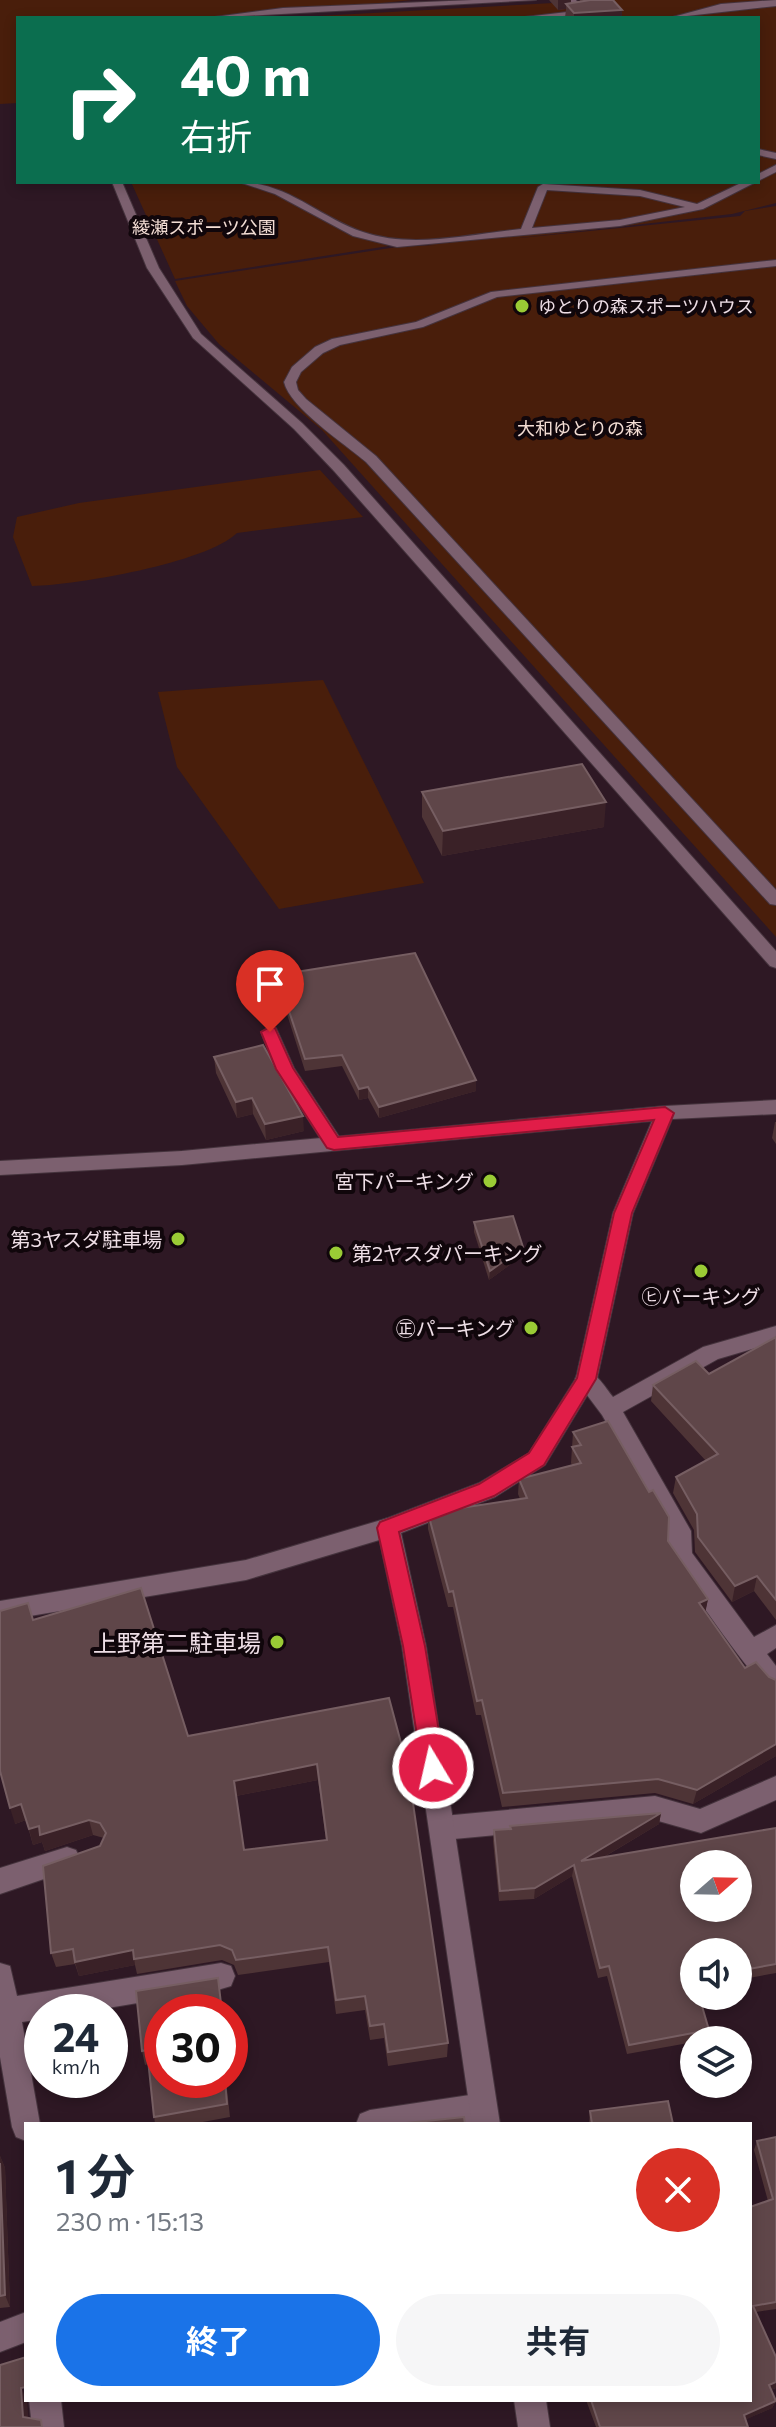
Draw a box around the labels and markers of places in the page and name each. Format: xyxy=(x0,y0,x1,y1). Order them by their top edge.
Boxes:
place label: ゆとりの森スポーツハウス xyxy=(538,295,754,317)
marker: ゆとりの森スポーツハウス xyxy=(513,297,531,315)
pin xyxy=(236,950,304,1032)
place label: 宮下パーキング xyxy=(335,1169,474,1193)
marker: 宮下パーキング xyxy=(481,1172,499,1190)
place label: 第3ヤスダ駐車場 xyxy=(11,1227,162,1251)
marker: 第3ヤスダ駐車場 xyxy=(169,1230,187,1248)
place label: 第2ヤスダパーキング xyxy=(352,1241,543,1265)
marker: 第2ヤスダパーキング xyxy=(327,1244,345,1262)
marker: ㋪パーキング xyxy=(692,1262,710,1280)
place label: ㋪パーキング xyxy=(641,1284,761,1308)
place label: ㊣パーキング xyxy=(396,1316,515,1340)
marker: ㊣パーキング xyxy=(522,1319,540,1337)
place label: 上野第二駐車場 xyxy=(93,1628,261,1657)
marker: 上野第二駐車場 xyxy=(268,1633,286,1651)

